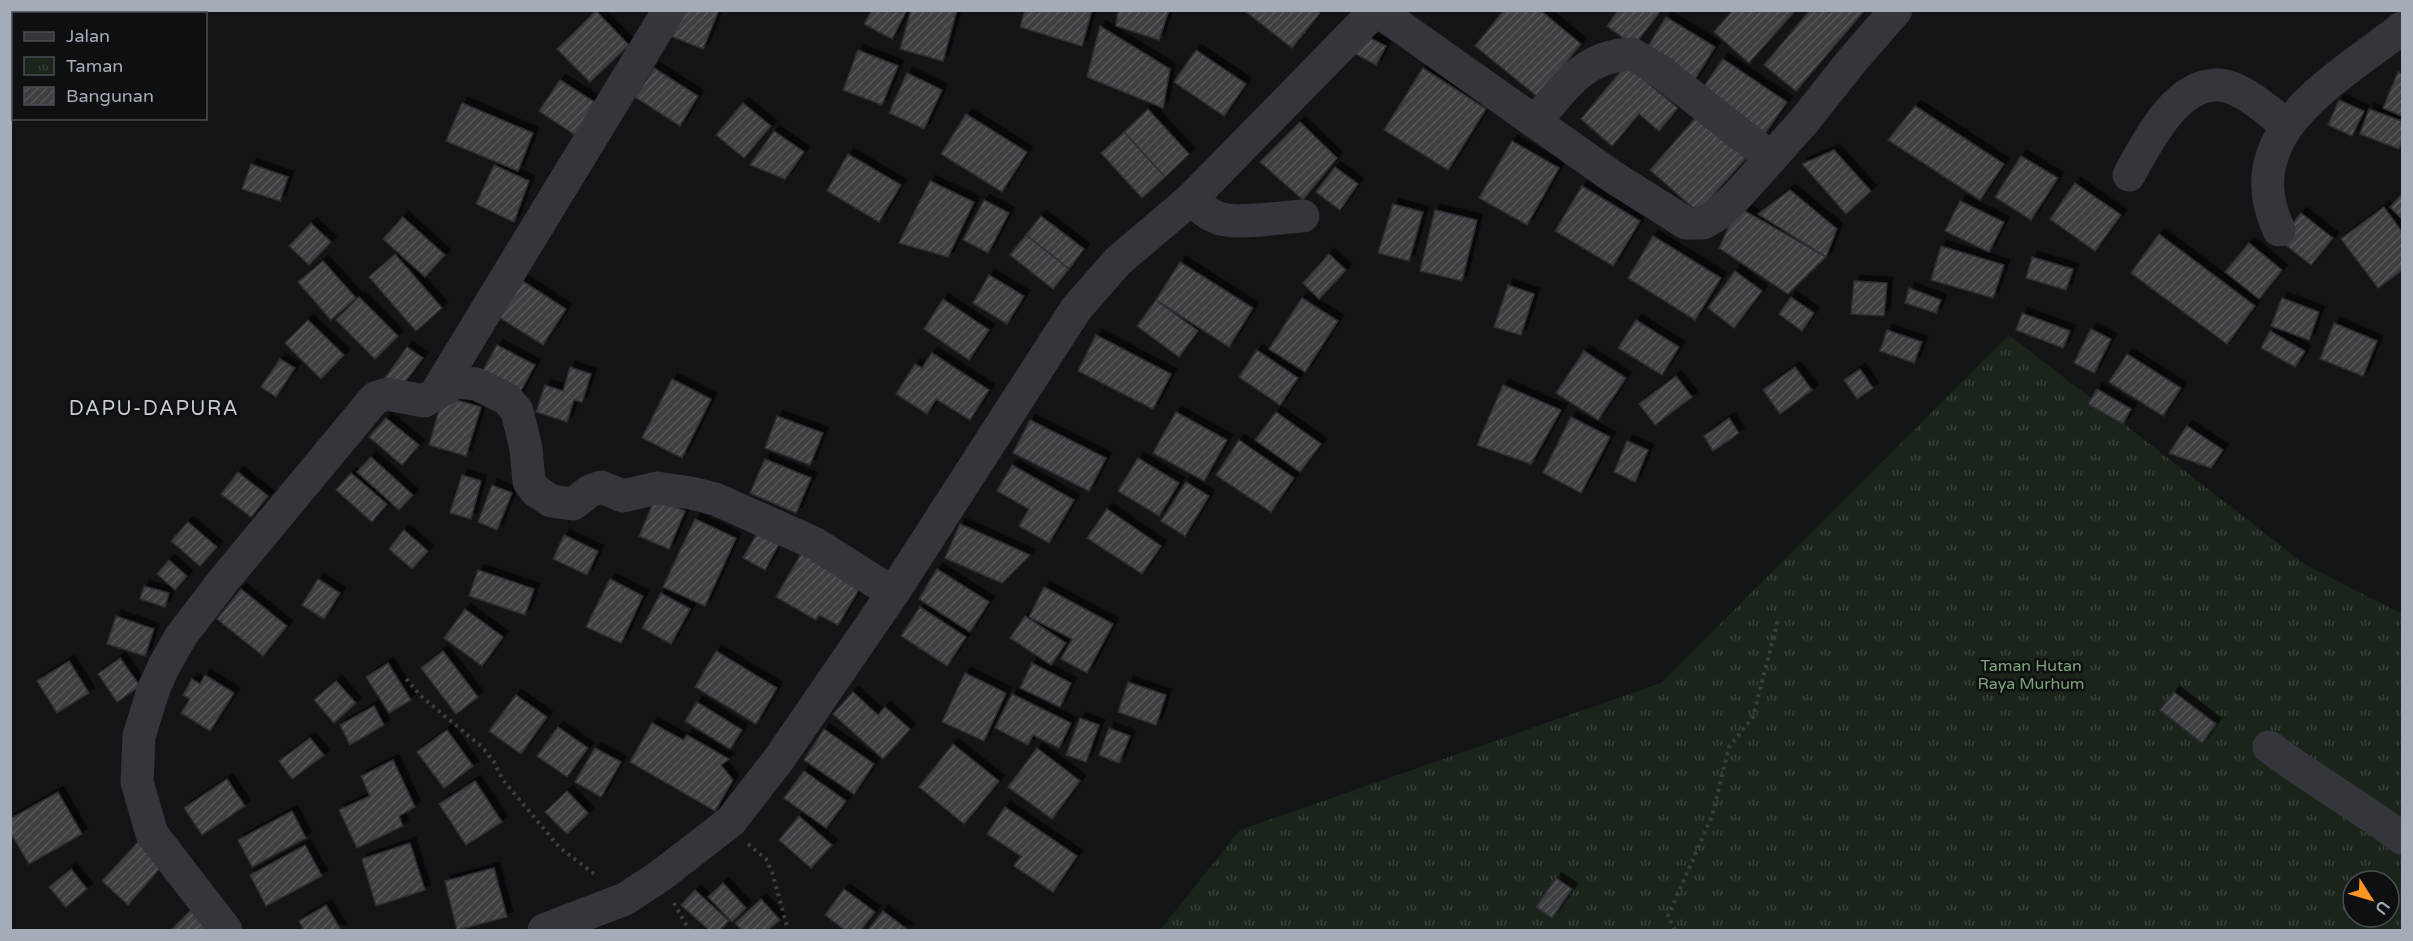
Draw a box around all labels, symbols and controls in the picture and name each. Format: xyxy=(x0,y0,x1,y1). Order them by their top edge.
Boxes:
legend xyxy=(12,12,207,120)
text: Jalan xyxy=(66,25,110,47)
text: Taman xyxy=(66,55,123,77)
text: Bangunan xyxy=(66,85,154,107)
district label: DAPU-DAPURA xyxy=(69,397,239,421)
park label: Taman Hutan Raya Murhum xyxy=(1977,656,2085,694)
north arrow xyxy=(2341,869,2401,929)
text: U xyxy=(2371,897,2394,918)

